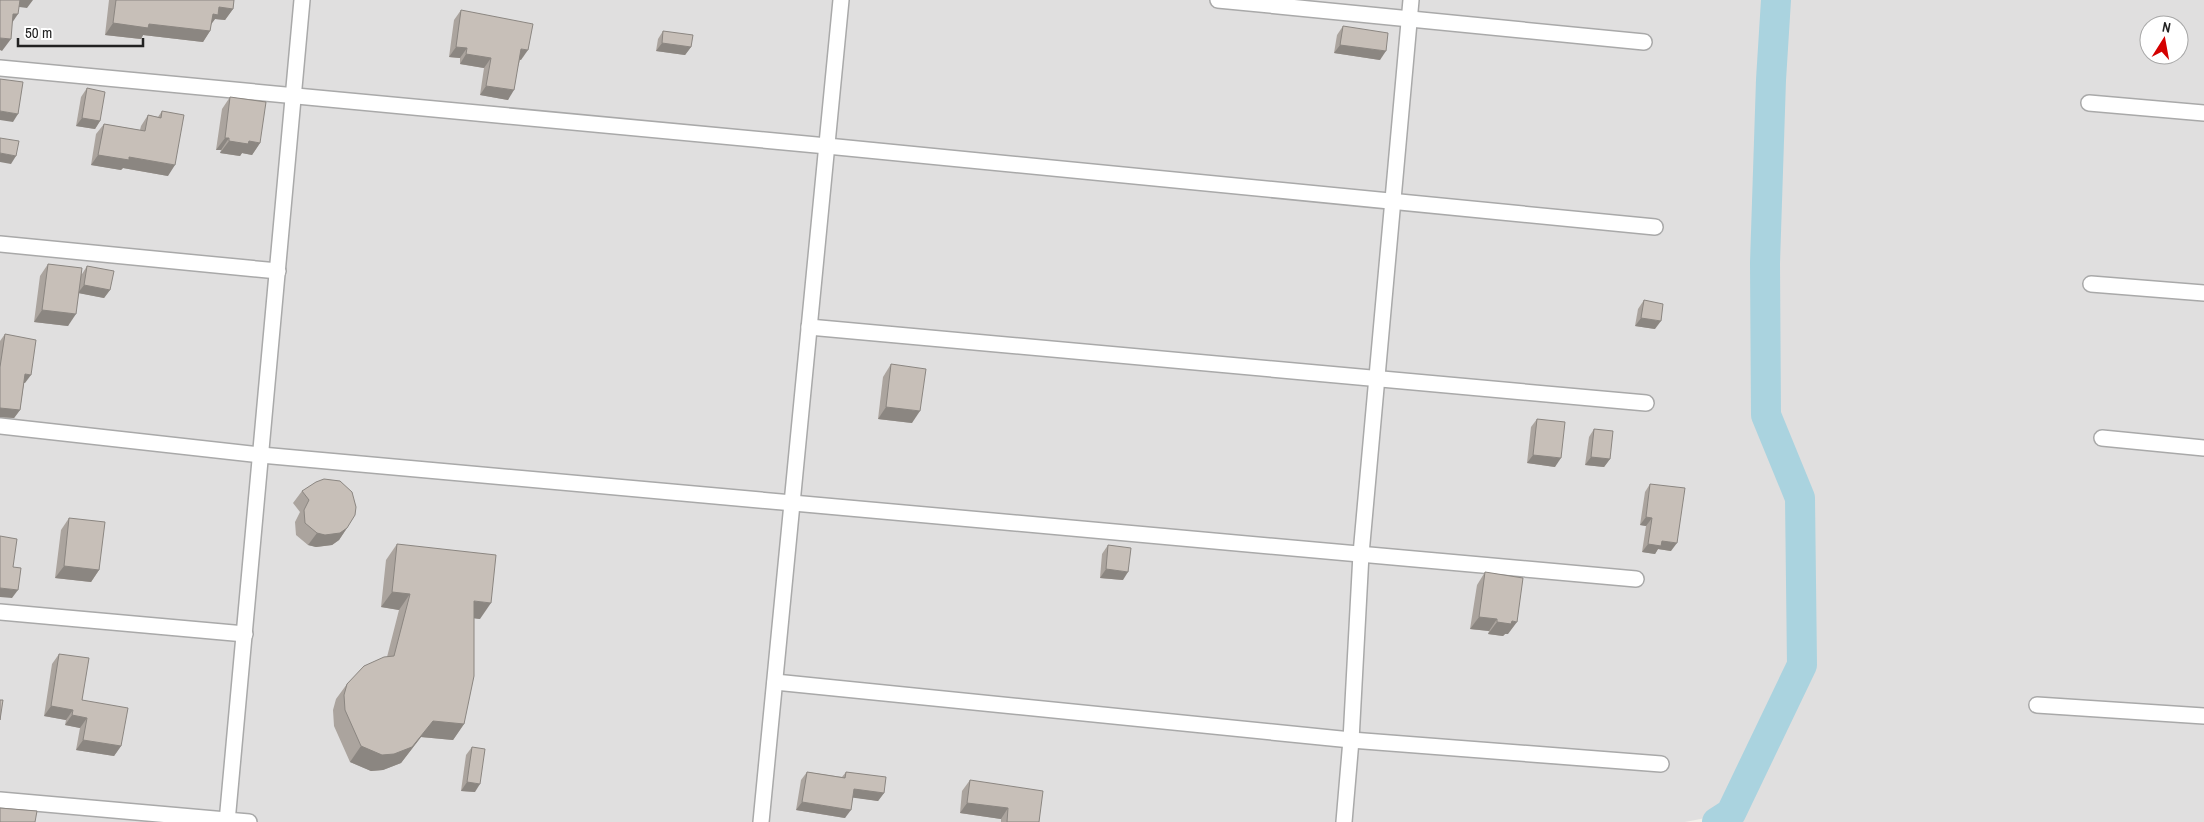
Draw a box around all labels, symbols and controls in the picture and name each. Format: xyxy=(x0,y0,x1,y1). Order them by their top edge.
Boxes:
scale bar xyxy=(18,15,142,47)
north arrow xyxy=(2139,15,2189,65)
text: N xyxy=(2161,18,2172,37)
text: 50 m xyxy=(25,22,52,43)

